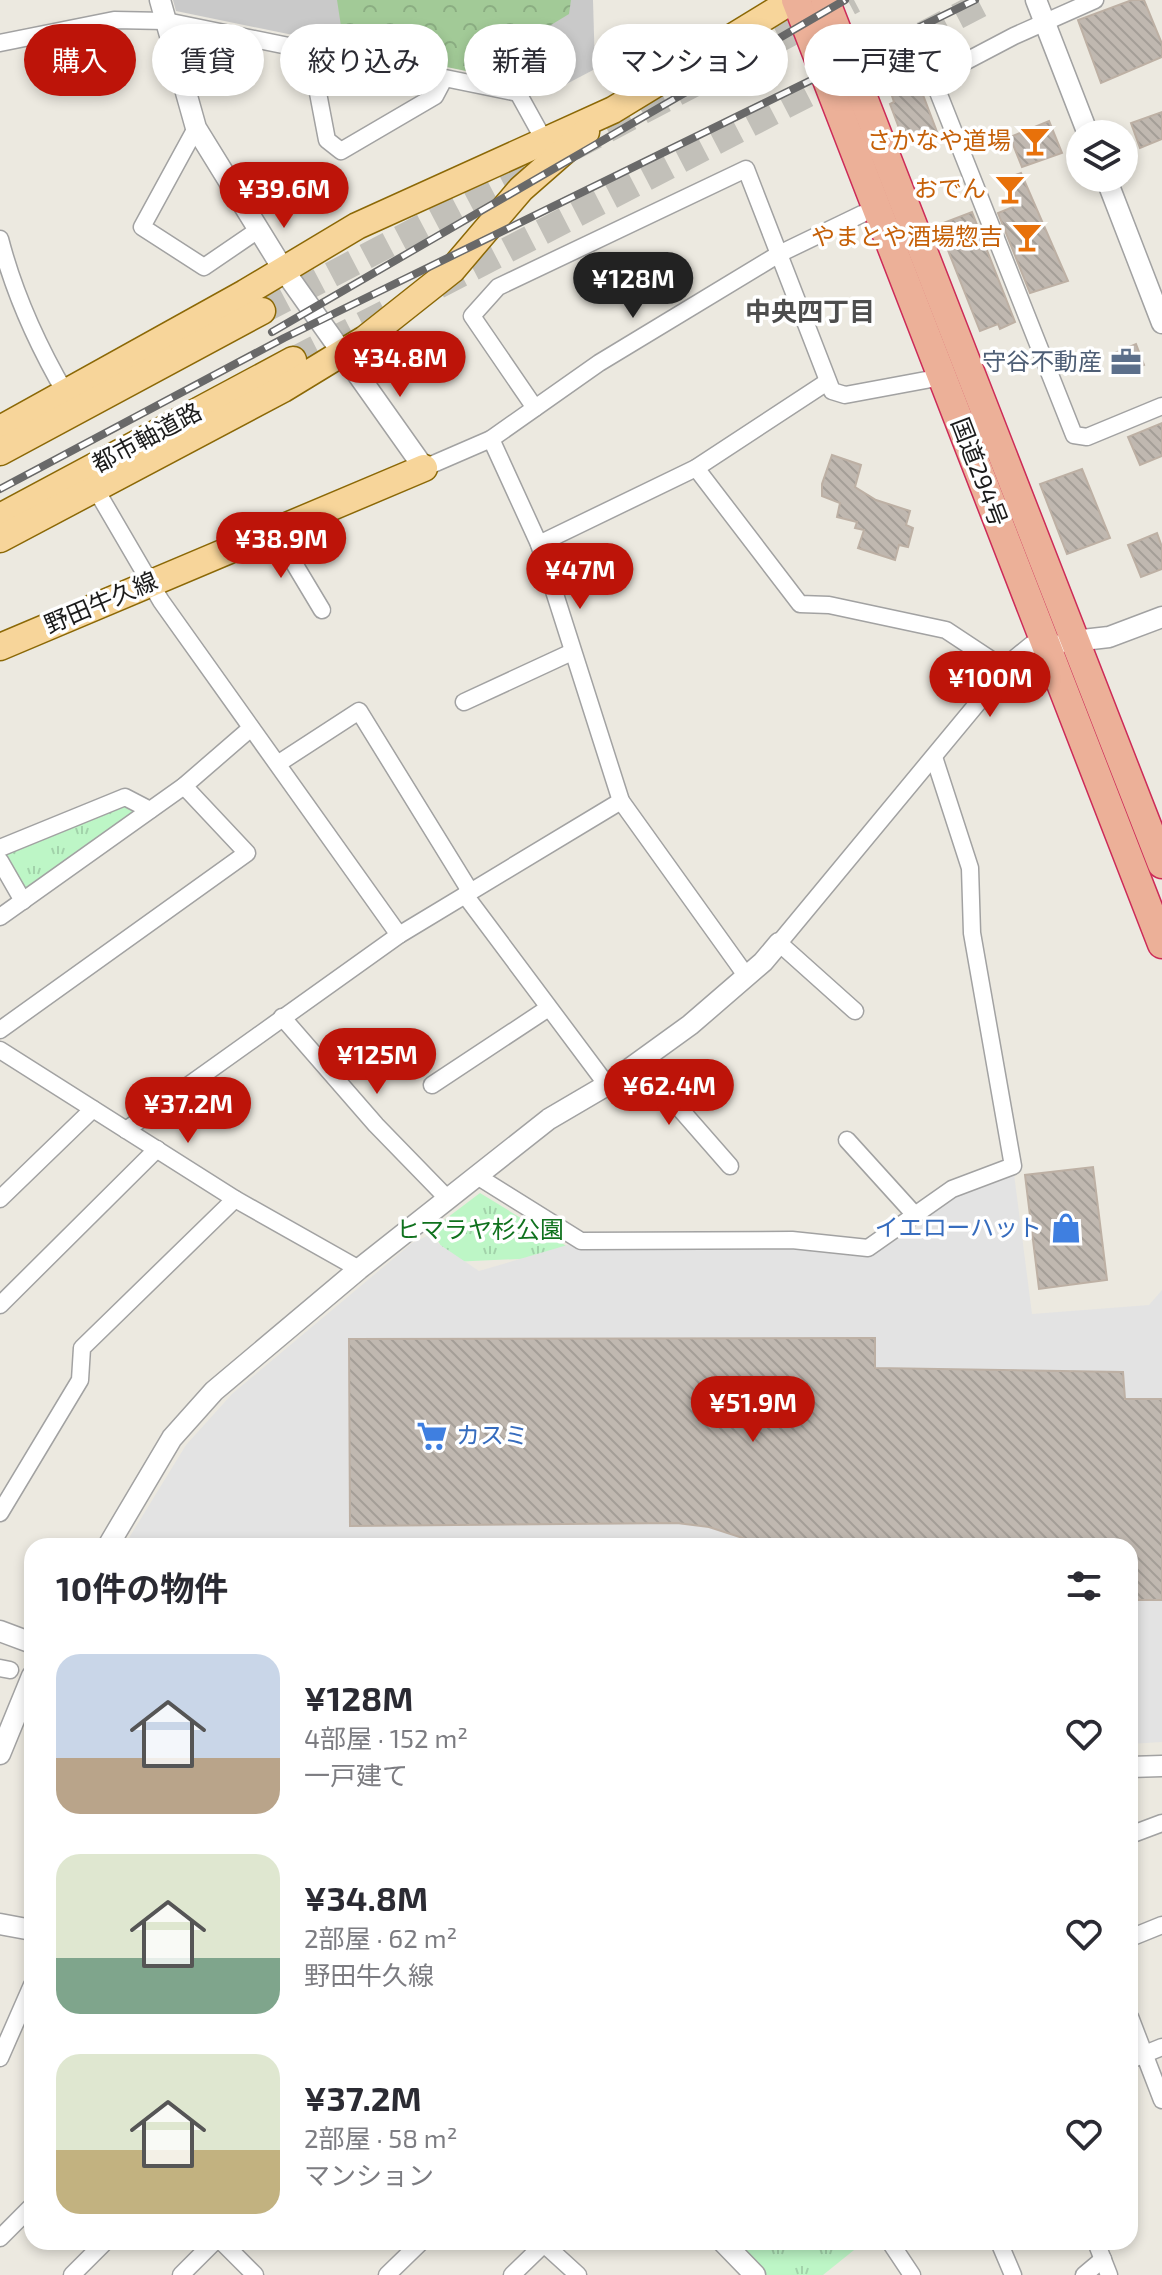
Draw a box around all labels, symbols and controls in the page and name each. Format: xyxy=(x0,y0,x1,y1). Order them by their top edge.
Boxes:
chip: 購入 xyxy=(24,24,136,96)
chip: 賃貸 xyxy=(152,24,264,96)
chip: 絞り込み xyxy=(280,24,448,96)
chip: 新着 xyxy=(464,24,576,96)
chip: マンション xyxy=(592,24,788,96)
chip: 一戸建て xyxy=(804,24,972,96)
map controls xyxy=(1066,120,1138,192)
button: layers xyxy=(1066,120,1138,192)
bar icon: さかなや道場 xyxy=(1018,124,1052,158)
place label: さかなや道場 xyxy=(867,125,1011,154)
pin: ¥39.6M xyxy=(219,162,349,230)
text: ¥39.6M xyxy=(238,172,330,203)
bar icon: おでん xyxy=(993,172,1027,206)
place label: おでん xyxy=(914,173,986,202)
bar icon: やまとや酒場惣吉 xyxy=(1010,220,1044,254)
place label: やまとや酒場惣吉 xyxy=(811,221,1003,250)
pin: ¥128M xyxy=(577,252,689,320)
text: ¥128M xyxy=(591,262,675,293)
district label: 中央四丁目 xyxy=(745,295,875,326)
pin: ¥34.8M xyxy=(335,331,465,399)
text: ¥34.8M xyxy=(353,341,447,372)
office icon: 守谷不動産 xyxy=(1109,345,1143,379)
place label: 守谷不動産 xyxy=(982,346,1102,375)
street label: 都市軸道路 xyxy=(87,396,206,478)
street label: 国道294号 xyxy=(946,413,1014,530)
pin: ¥38.9M xyxy=(216,512,346,580)
text: ¥38.9M xyxy=(234,522,328,553)
pin: ¥47M xyxy=(533,543,627,611)
text: ¥47M xyxy=(544,553,616,584)
street label: 野田牛久線 xyxy=(40,565,161,638)
pin: ¥100M xyxy=(934,651,1046,719)
text: ¥100M xyxy=(947,661,1033,692)
pin: ¥125M xyxy=(321,1028,433,1096)
text: ¥125M xyxy=(336,1038,418,1069)
pin: ¥62.4M xyxy=(604,1059,734,1127)
text: ¥62.4M xyxy=(622,1069,716,1100)
pin: ¥37.2M xyxy=(123,1077,253,1145)
text: ¥37.2M xyxy=(143,1087,233,1118)
shop icon: イエローハット xyxy=(1049,1211,1083,1245)
place label: イエローハット xyxy=(875,1212,1042,1241)
park label: ヒマラヤ杉公園 xyxy=(396,1214,564,1243)
pin: ¥51.9M xyxy=(688,1376,818,1444)
text: ¥51.9M xyxy=(709,1386,797,1417)
supermarket icon: カスミ xyxy=(415,1419,449,1453)
place label: カスミ xyxy=(456,1420,528,1449)
icon: filters xyxy=(1062,1564,1106,1608)
text: 10件の物件 xyxy=(56,1567,228,1608)
text: ¥128M xyxy=(304,1677,413,1718)
icon: home xyxy=(120,1686,216,1782)
icon: heart xyxy=(1062,1712,1106,1756)
text: 4部屋 · 152 m² xyxy=(304,1722,468,1753)
text: 一戸建て xyxy=(304,1759,408,1790)
text: ¥34.8M xyxy=(304,1877,428,1918)
icon: home xyxy=(120,1886,216,1982)
icon: heart xyxy=(1062,1912,1106,1956)
text: 2部屋 · 62 m² xyxy=(304,1922,457,1953)
text: 野田牛久線 xyxy=(304,1959,434,1990)
text: ¥37.2M xyxy=(304,2077,422,2118)
icon: home xyxy=(120,2086,216,2182)
icon: heart xyxy=(1062,2112,1106,2156)
text: 2部屋 · 58 m² xyxy=(304,2122,457,2153)
text: マンション xyxy=(304,2159,434,2190)

